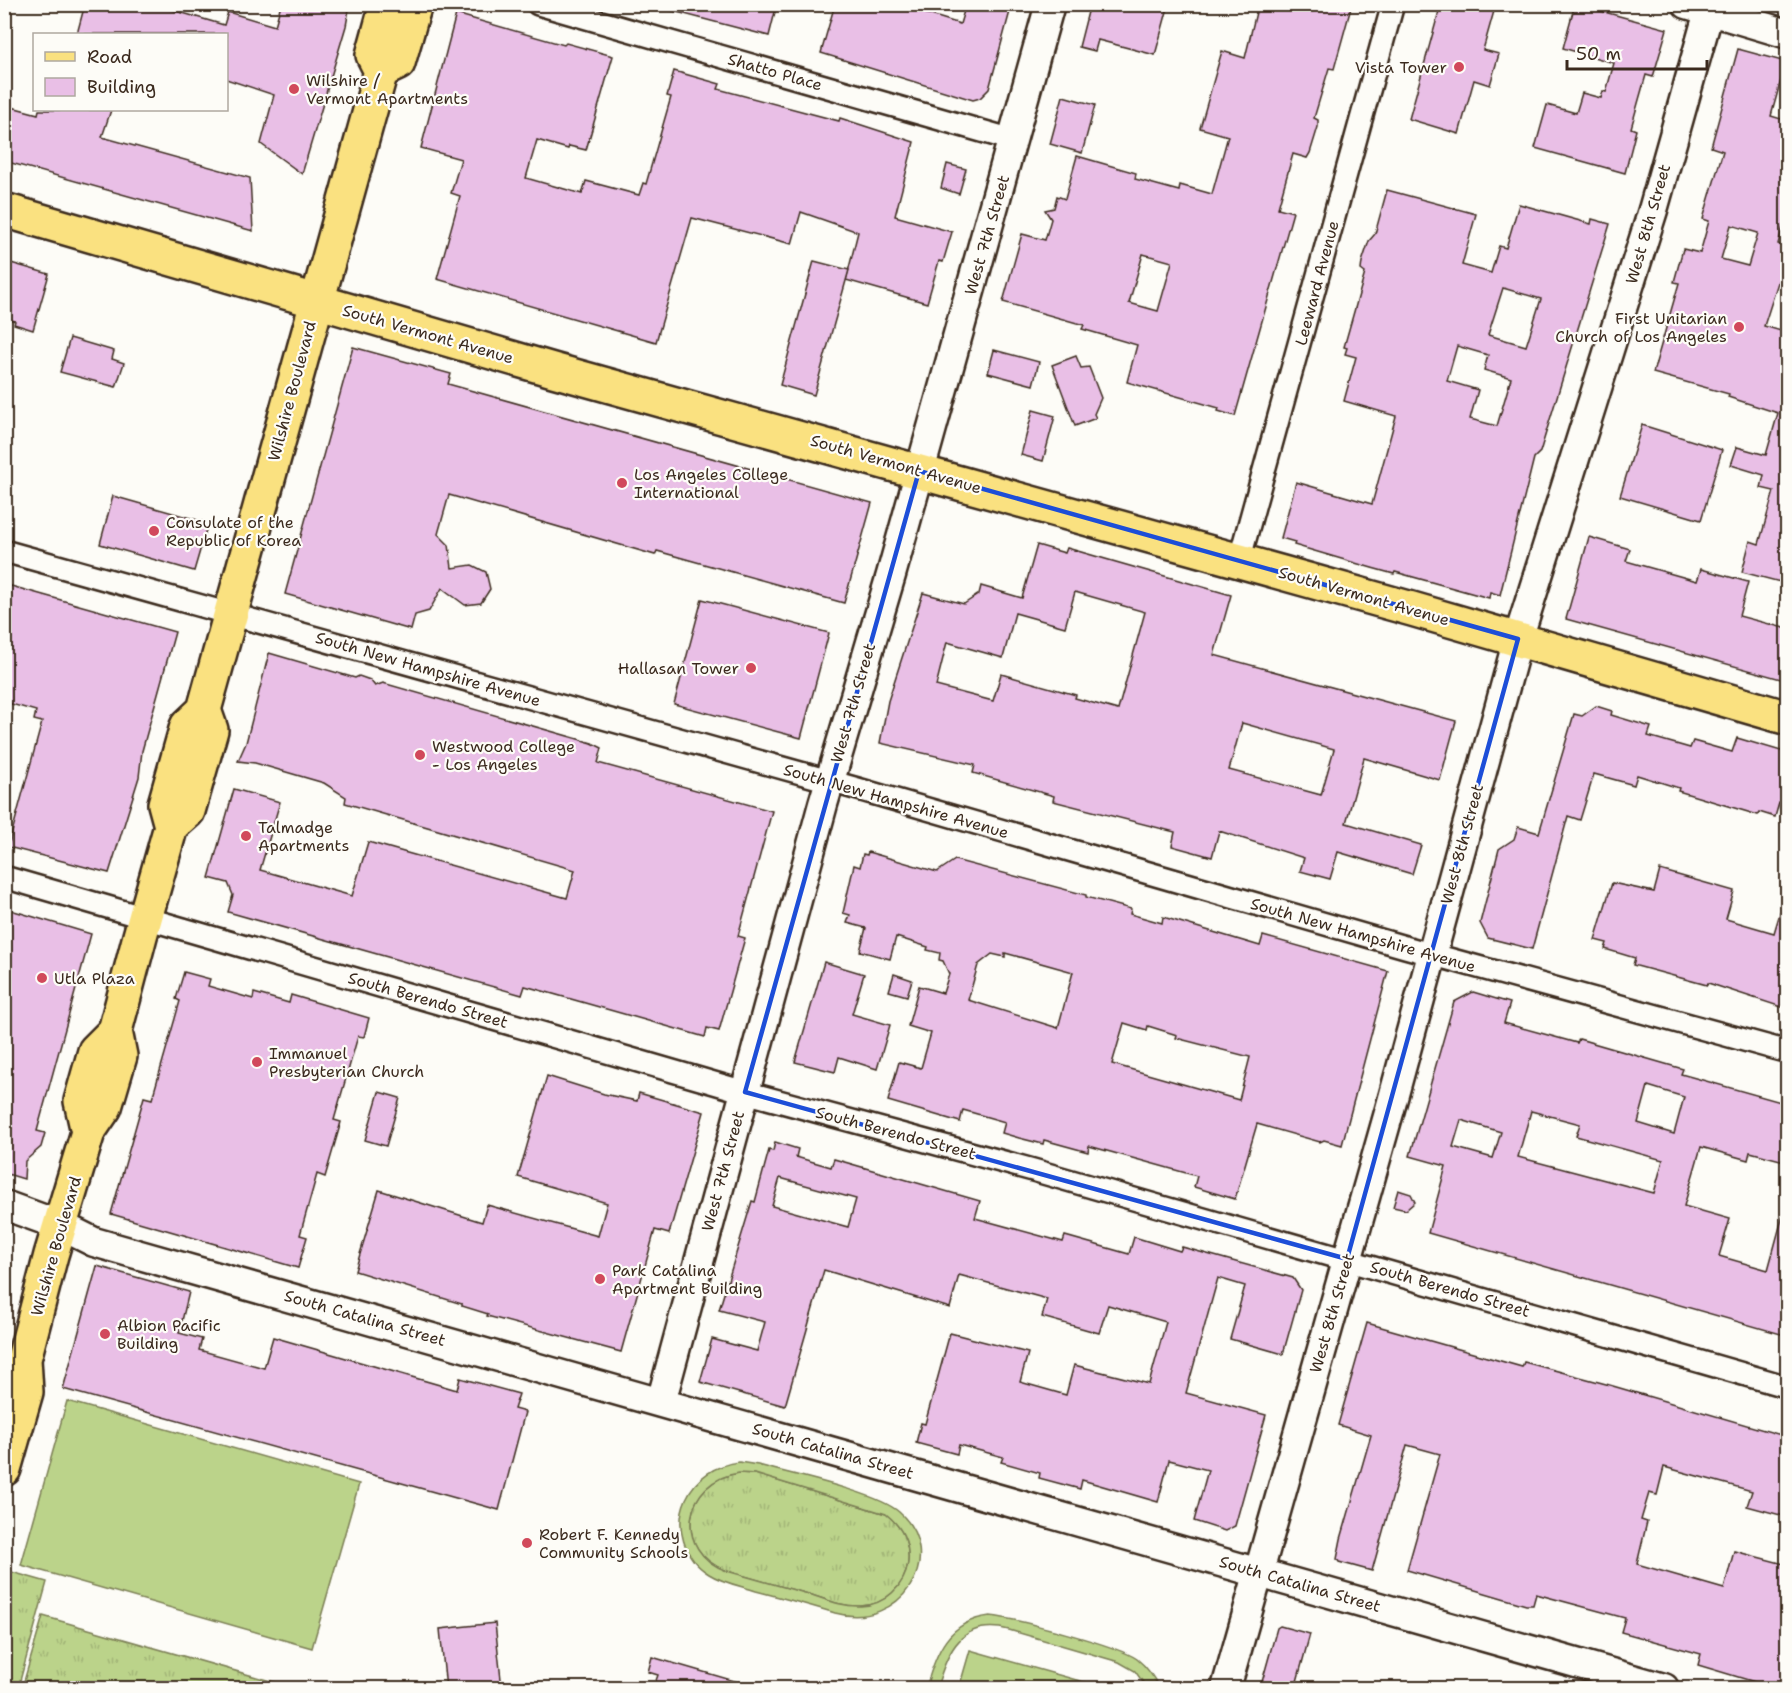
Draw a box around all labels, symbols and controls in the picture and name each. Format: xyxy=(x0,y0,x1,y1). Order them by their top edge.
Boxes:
legend xyxy=(33,33,228,111)
scale bar xyxy=(1567,33,1706,71)
text: 50 m xyxy=(1576,42,1621,66)
text: Road xyxy=(87,45,132,69)
street label: Shatto Place xyxy=(725,48,825,96)
place label: Vista Tower xyxy=(1355,57,1447,78)
marker: Vista Tower xyxy=(1452,60,1466,74)
place label: Wilshire / Vermont Apartments xyxy=(306,70,468,109)
text: Building xyxy=(87,75,156,99)
marker: Wilshire / Vermont Apartments xyxy=(287,82,301,96)
street label: West 8th Street xyxy=(1621,162,1675,286)
street label: West 7th Street xyxy=(960,173,1014,297)
street label: Leeward Avenue xyxy=(1290,218,1344,348)
street label: South Vermont Avenue xyxy=(340,300,516,368)
place label: First Unitarian Church of Los Angeles xyxy=(1555,308,1727,347)
street label: Wilshire Boulevard xyxy=(263,319,321,463)
marker: First Unitarian Church of Los Angeles xyxy=(1732,320,1746,334)
street label: South Vermont Avenue xyxy=(808,430,984,498)
place label: Los Angeles College International xyxy=(634,464,788,503)
marker: Los Angeles College International xyxy=(615,476,629,490)
place label: Consulate of the Republic of Korea xyxy=(166,512,301,551)
marker: Consulate of the Republic of Korea xyxy=(147,524,161,538)
street label: South Vermont Avenue xyxy=(1276,562,1452,630)
street label: South New Hampshire Avenue xyxy=(313,627,543,711)
street label: West 7th Street xyxy=(826,641,880,765)
place label: Hallasan Tower xyxy=(618,658,739,679)
marker: Hallasan Tower xyxy=(744,661,758,675)
place label: Westwood College - Los Angeles xyxy=(432,736,575,775)
marker: Westwood College - Los Angeles xyxy=(413,748,427,762)
street label: South New Hampshire Avenue xyxy=(781,759,1011,843)
street label: West 8th Street xyxy=(1436,781,1488,907)
place label: Talmadge Apartments xyxy=(258,817,349,856)
marker: Talmadge Apartments xyxy=(239,829,253,843)
street label: South New Hampshire Avenue xyxy=(1248,893,1478,977)
street label: South Berendo Street xyxy=(346,967,510,1033)
place label: Utla Plaza xyxy=(54,968,135,989)
marker: Utla Plaza xyxy=(35,971,49,985)
place label: Immanuel Presbyterian Church xyxy=(269,1043,424,1082)
marker: Immanuel Presbyterian Church xyxy=(250,1055,264,1069)
street label: South Berendo Street xyxy=(813,1101,979,1165)
street label: West 7th Street xyxy=(697,1108,749,1234)
street label: Wilshire Boulevard xyxy=(26,1174,86,1318)
street label: West 8th Street xyxy=(1305,1251,1359,1375)
street label: South Berendo Street xyxy=(1368,1256,1532,1322)
place label: Park Catalina Apartment Building xyxy=(612,1260,762,1299)
marker: Park Catalina Apartment Building xyxy=(593,1272,607,1286)
street label: South Catalina Street xyxy=(282,1285,448,1351)
place label: Albion Pacific Building xyxy=(117,1315,221,1354)
marker: Albion Pacific Building xyxy=(98,1327,112,1341)
street label: South Catalina Street xyxy=(750,1418,916,1484)
place label: Robert F. Kennedy Community Schools xyxy=(539,1524,688,1563)
marker: Robert F. Kennedy Community Schools xyxy=(520,1536,534,1550)
street label: South Catalina Street xyxy=(1217,1551,1383,1617)

